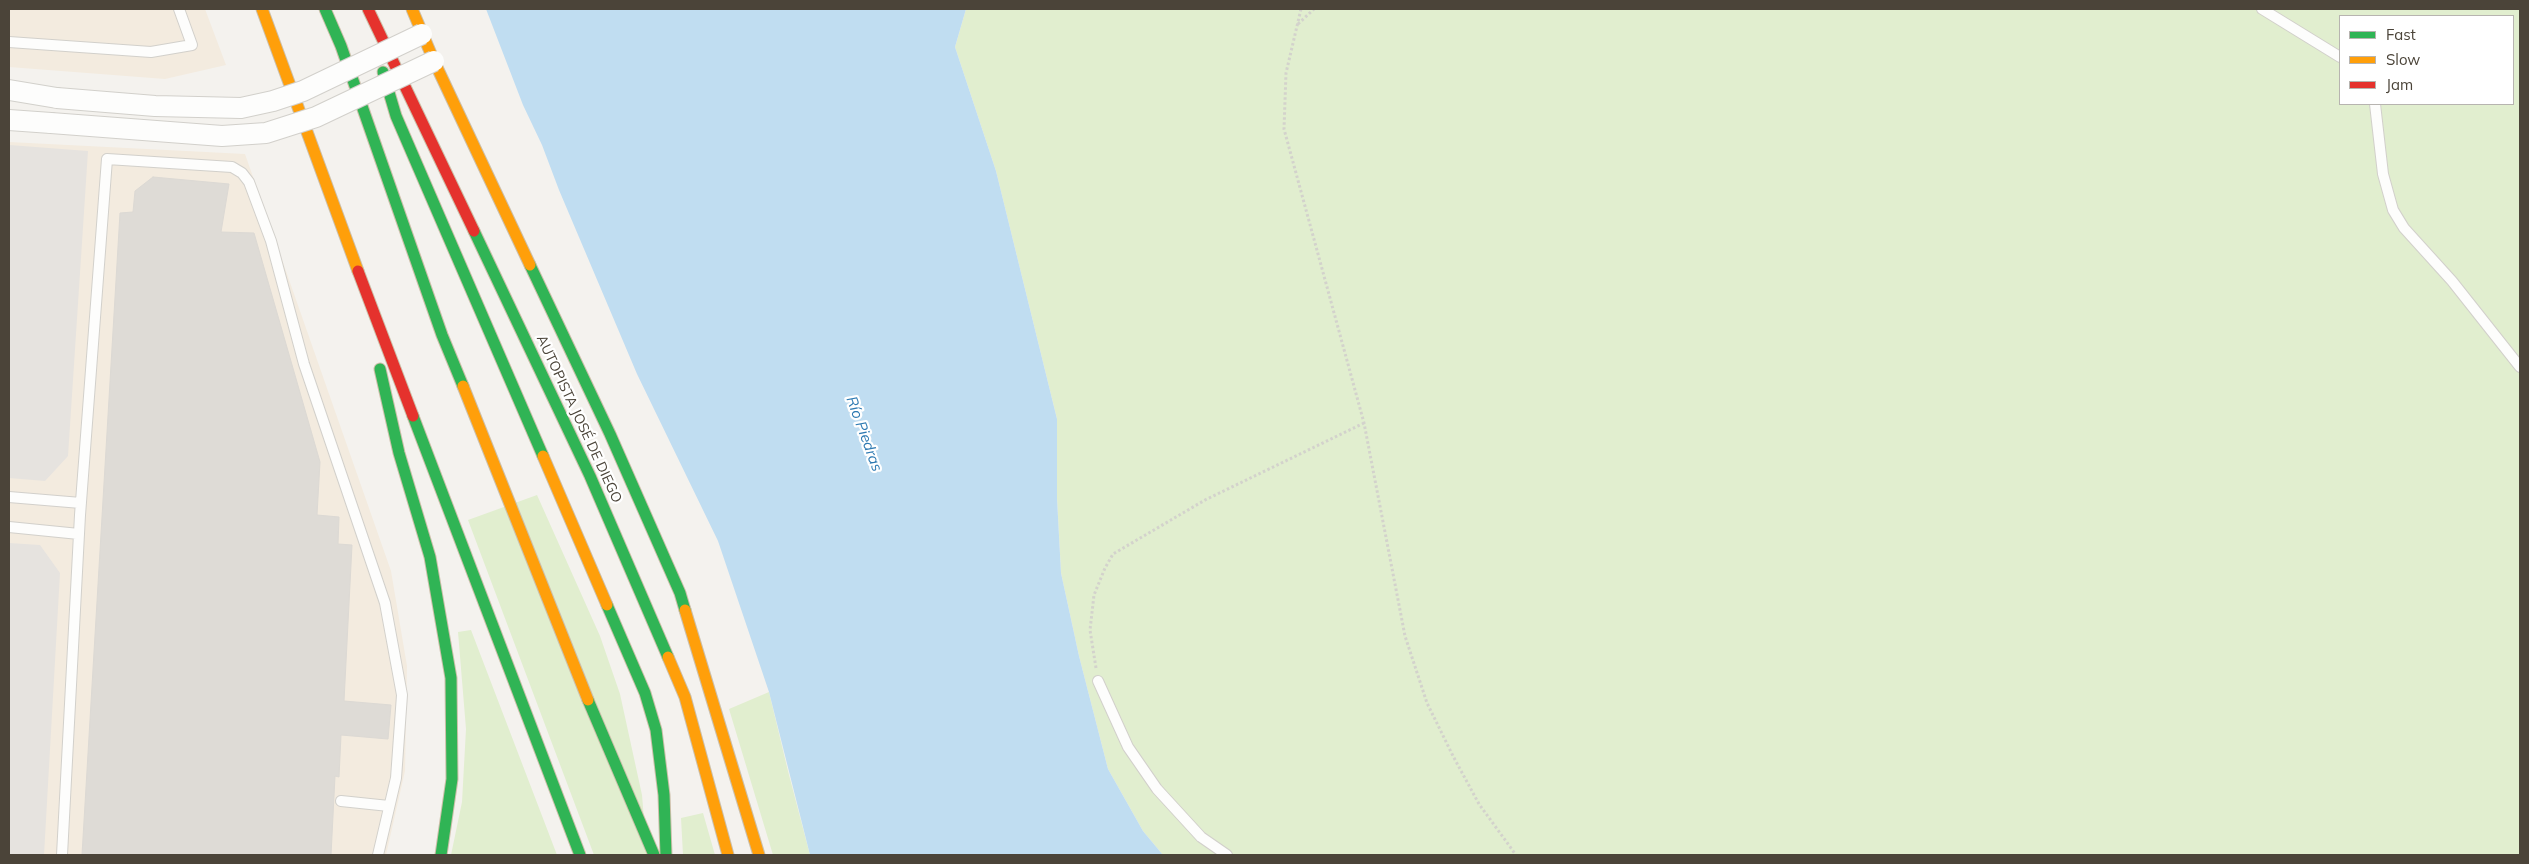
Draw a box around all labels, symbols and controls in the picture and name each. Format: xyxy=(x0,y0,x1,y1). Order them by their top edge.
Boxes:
legend xyxy=(2339,15,2514,105)
text: Fast xyxy=(2386,25,2416,44)
text: Slow xyxy=(2386,50,2420,69)
text: Jam xyxy=(2386,75,2413,94)
street label: AUTOPISTA JOSÉ DE DIEGO xyxy=(533,332,625,506)
water label: Río Piedras xyxy=(842,394,886,474)

